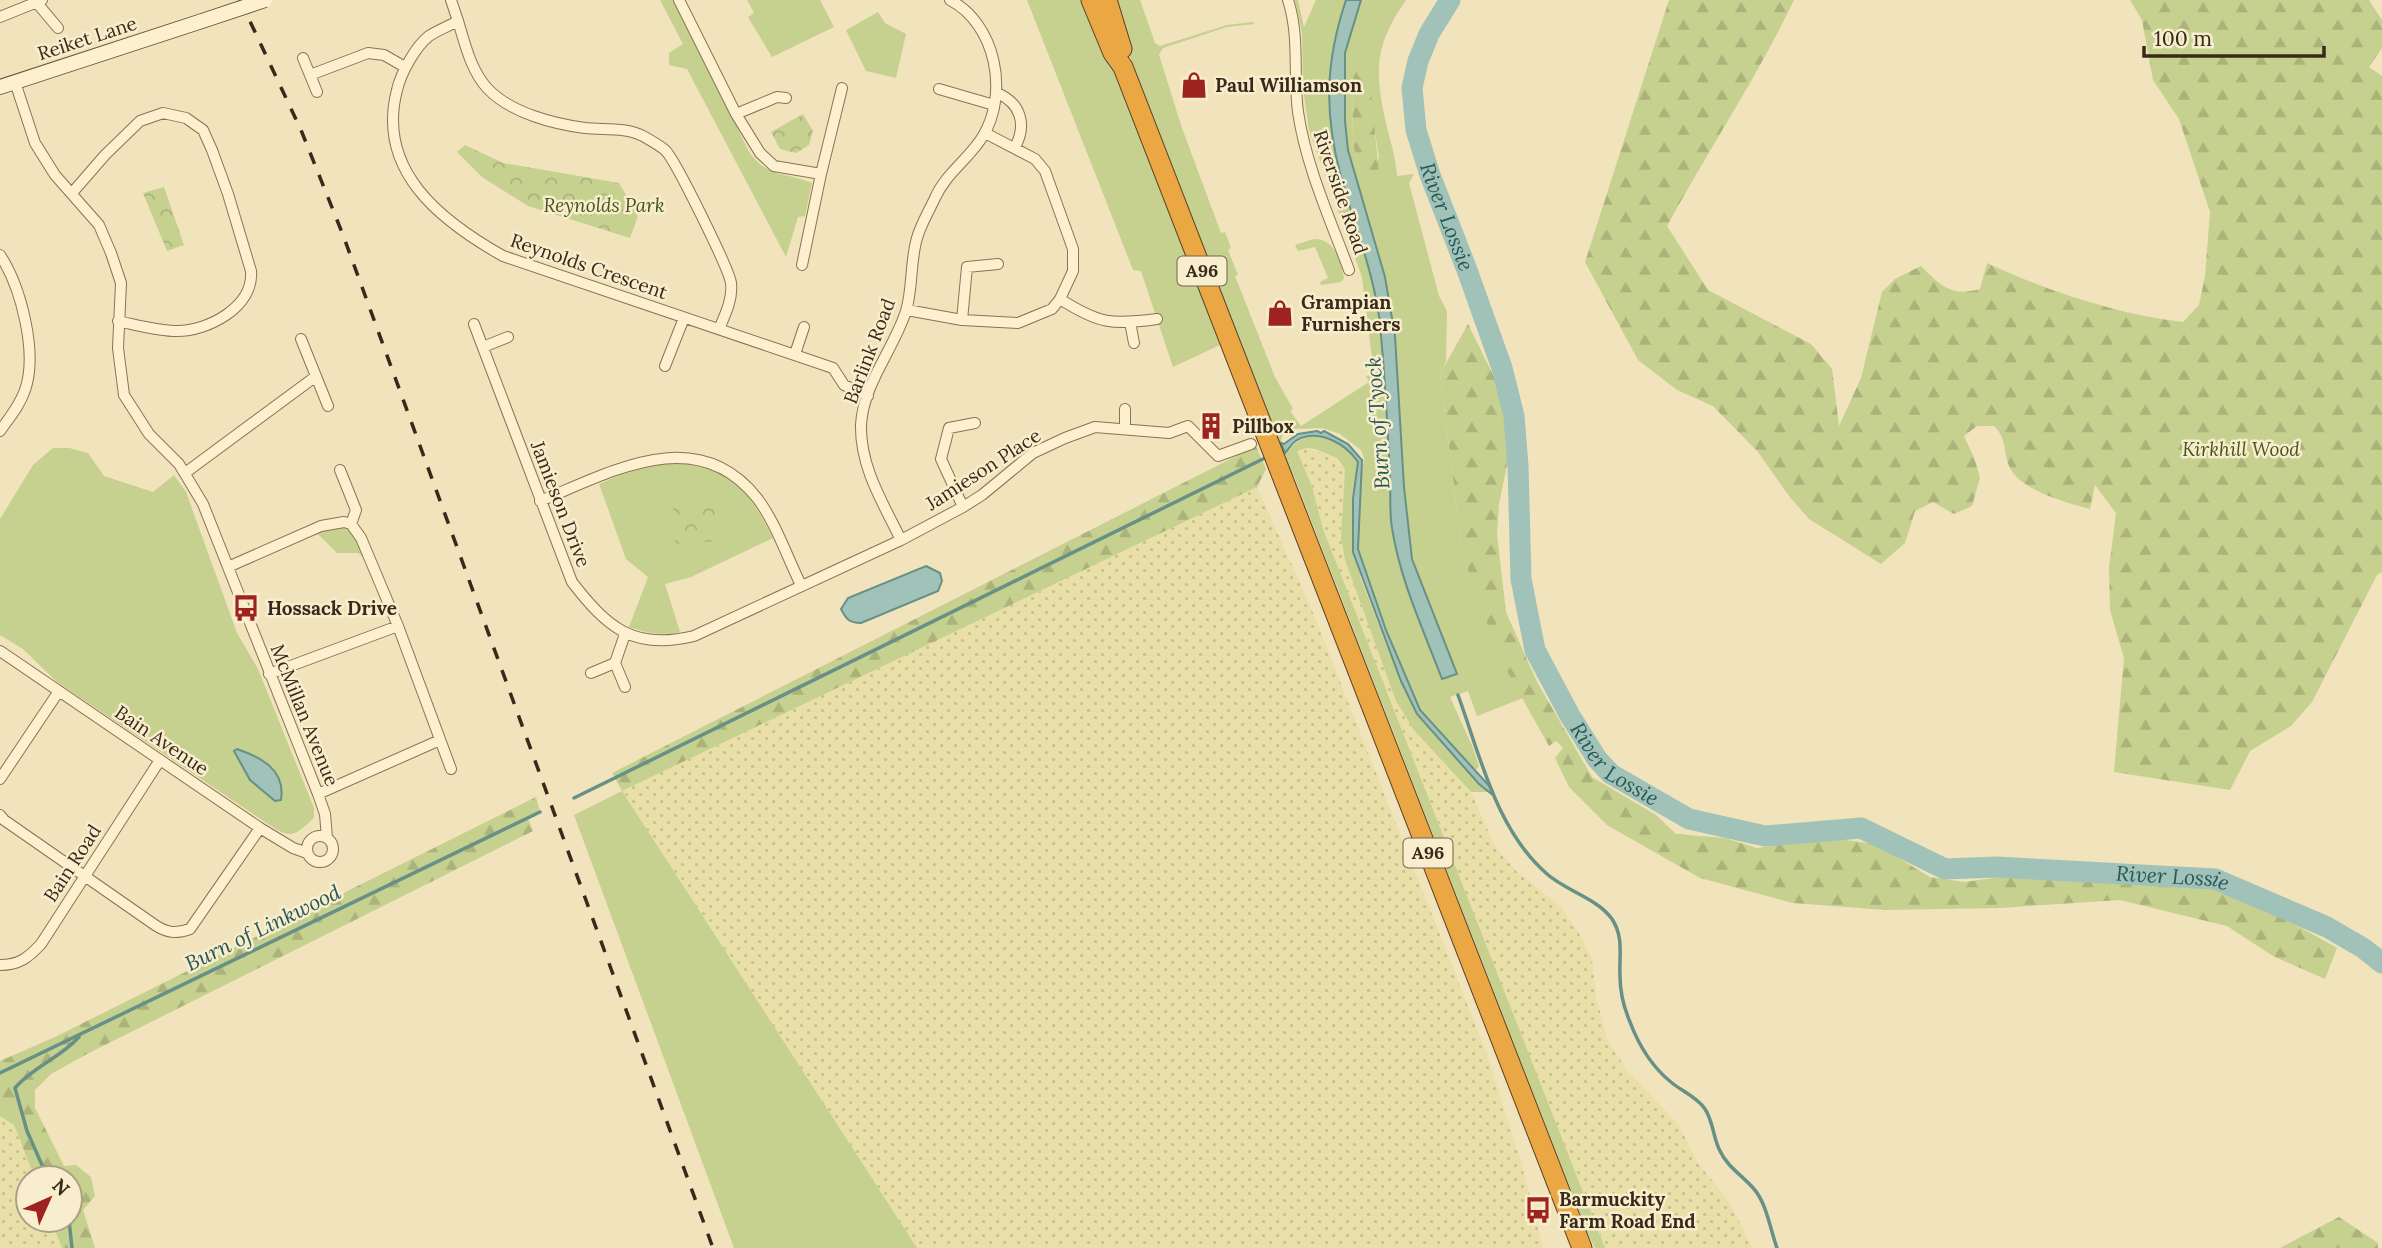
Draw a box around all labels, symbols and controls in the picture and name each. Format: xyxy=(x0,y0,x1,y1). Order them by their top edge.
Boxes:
street label: Reiket Lane xyxy=(34,11,140,65)
scale bar xyxy=(2144,14,2324,58)
text: 100 m xyxy=(2154,25,2212,52)
shop icon: Paul Williamson xyxy=(1179,70,1209,100)
place label: Paul Williamson xyxy=(1215,73,1362,97)
street label: Riverside Road xyxy=(1308,127,1374,257)
water label: River Lossie xyxy=(1414,159,1480,275)
park label: Reynolds Park xyxy=(543,193,665,217)
street label: Reynolds Crescent xyxy=(507,228,671,304)
road number: A96 xyxy=(1178,256,1226,286)
place label: Grampian Furnishers xyxy=(1301,290,1400,336)
street label: Barlink Road xyxy=(838,295,900,407)
shop icon: Grampian Furnishers xyxy=(1265,298,1295,328)
water label: Burn of Tyock xyxy=(1359,356,1396,490)
building icon: Pillbox xyxy=(1196,411,1226,441)
place label: Pillbox xyxy=(1232,414,1295,438)
street label: Jamieson Place xyxy=(920,423,1045,516)
street label: Jamieson Drive xyxy=(526,437,596,570)
park label: Kirkhill Wood xyxy=(2182,437,2300,461)
bus stop icon: Hossack Drive xyxy=(231,593,261,623)
place label: Hossack Drive xyxy=(267,596,397,620)
street label: McMillan Avenue xyxy=(266,640,344,790)
street label: Bain Avenue xyxy=(111,700,213,780)
water label: River Lossie xyxy=(1564,717,1664,812)
street label: Bain Road xyxy=(38,820,106,906)
road number: A96 xyxy=(1404,838,1452,868)
water label: River Lossie xyxy=(2115,860,2234,897)
water label: Burn of Linkwood xyxy=(181,878,345,977)
north arrow xyxy=(14,1164,84,1234)
text: N xyxy=(47,1173,75,1201)
place label: Barmuckity Farm Road End xyxy=(1559,1187,1696,1233)
bus stop icon: Barmuckity Farm Road End xyxy=(1523,1195,1553,1225)

